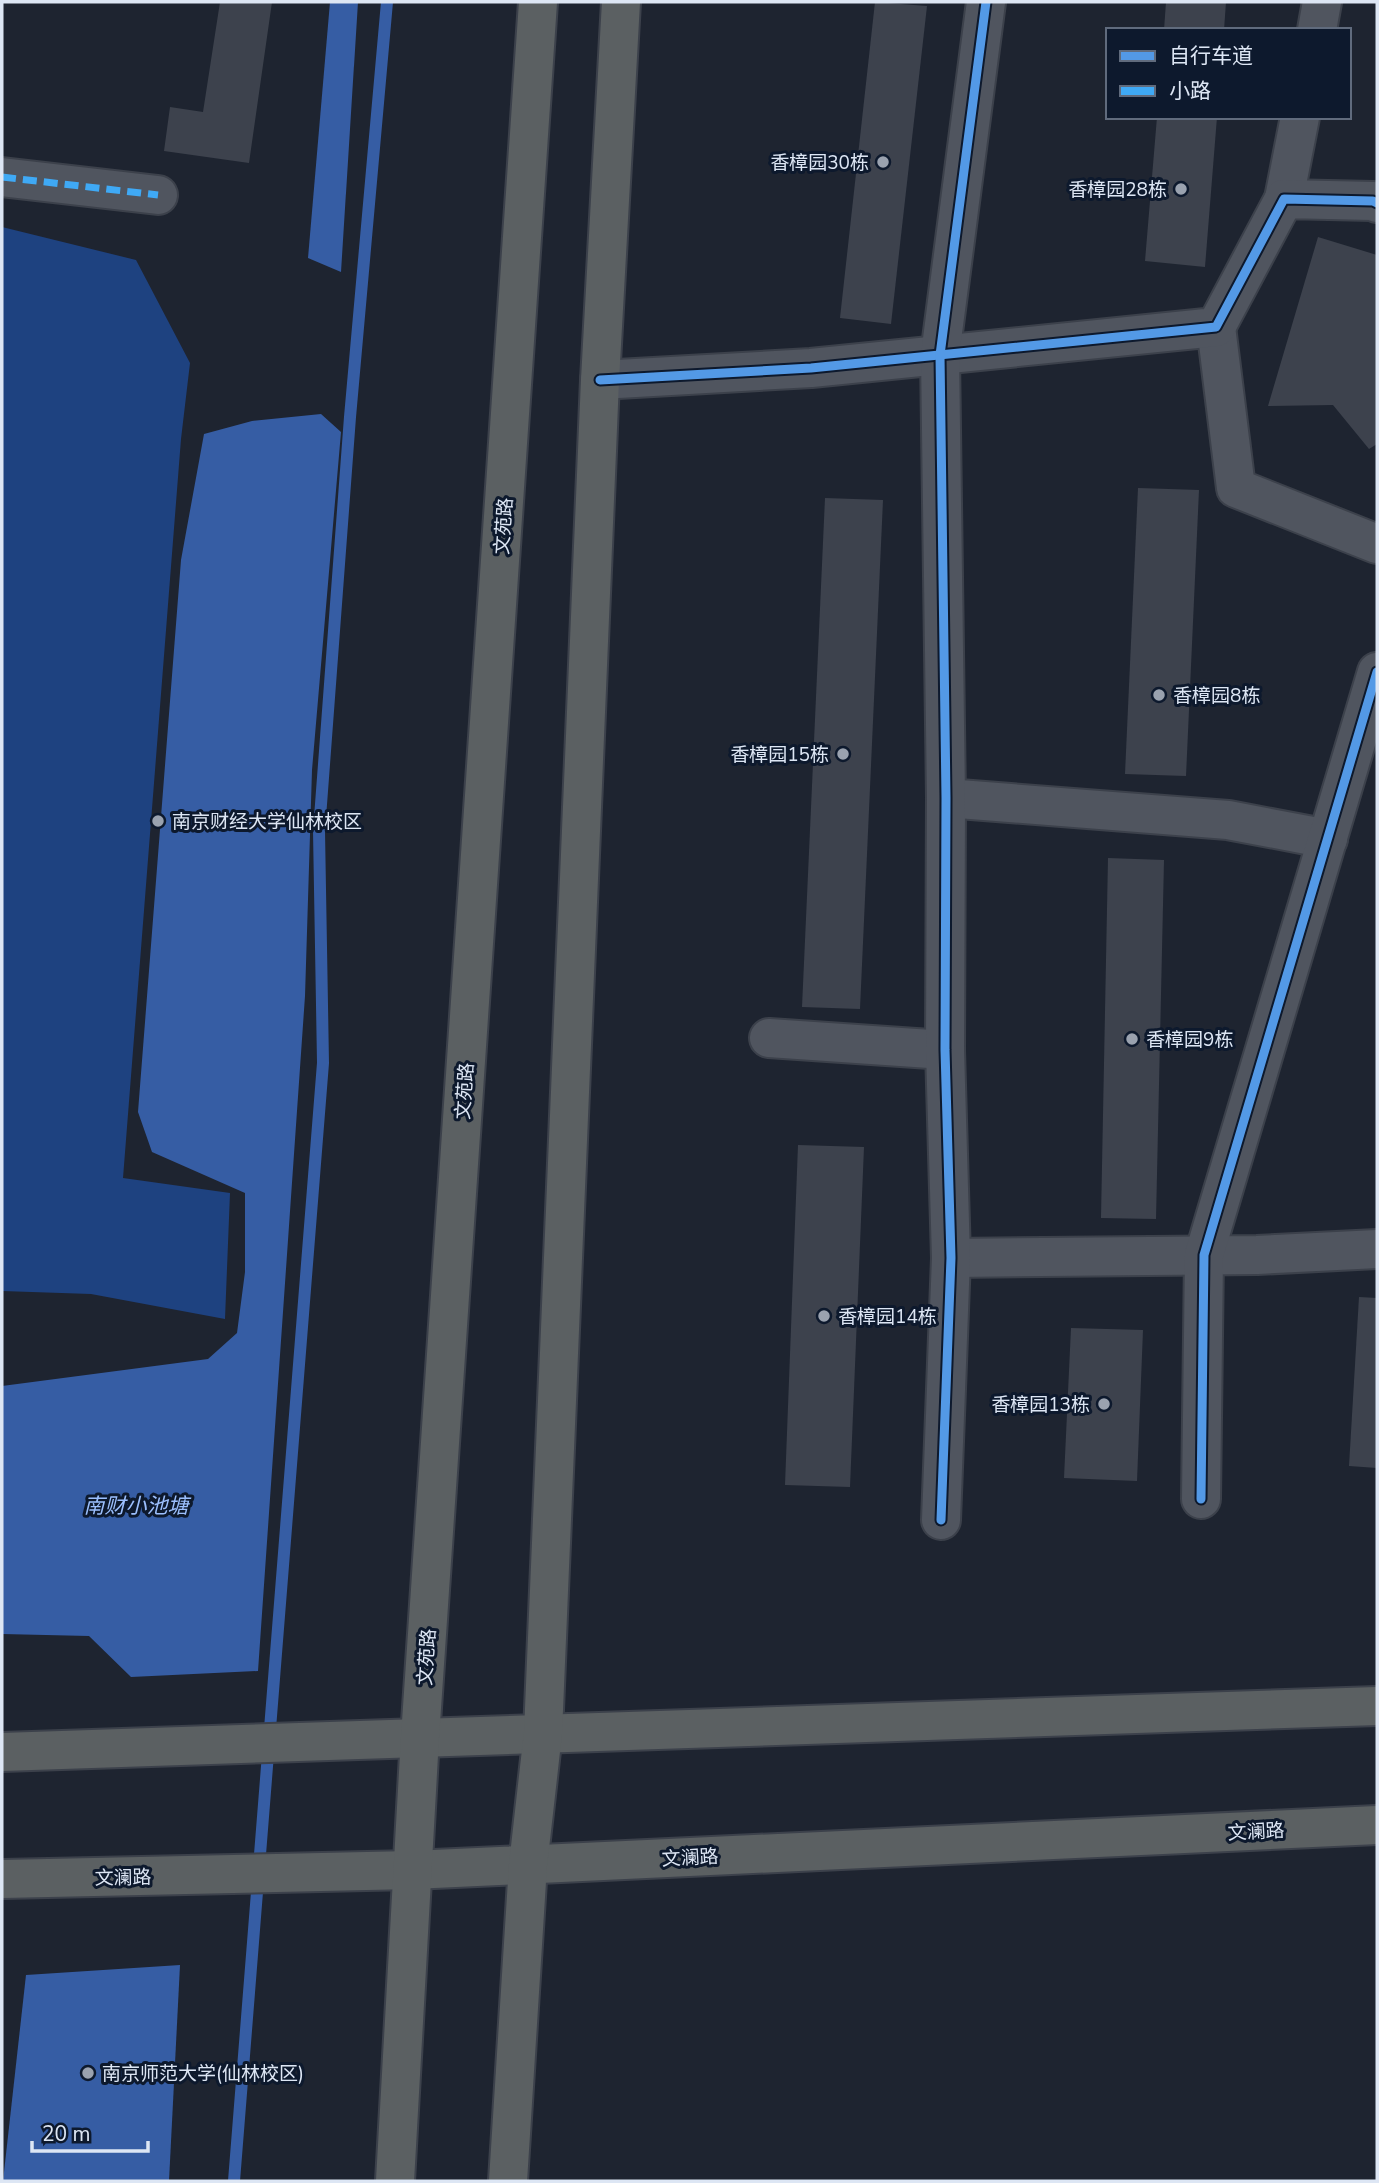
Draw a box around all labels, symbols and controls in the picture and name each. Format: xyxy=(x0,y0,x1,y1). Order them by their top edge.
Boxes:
legend xyxy=(1106,28,1351,119)
text: 自行车道 xyxy=(1169,42,1253,70)
text: 小路 xyxy=(1169,77,1211,105)
place label: 香樟园30栋 xyxy=(770,150,869,176)
marker: 香樟园30栋 xyxy=(875,154,891,170)
place label: 香樟园28栋 xyxy=(1068,177,1167,203)
marker: 香樟园28栋 xyxy=(1173,181,1189,197)
street label: 文苑路 xyxy=(489,497,519,555)
place label: 香樟园8栋 xyxy=(1173,683,1260,709)
marker: 香樟园8栋 xyxy=(1151,687,1167,703)
place label: 香樟园15栋 xyxy=(730,742,829,768)
marker: 香樟园15栋 xyxy=(835,746,851,762)
place label: 南京财经大学仙林校区 xyxy=(172,809,362,835)
marker: 南京财经大学仙林校区 xyxy=(150,813,166,829)
place label: 香樟园9栋 xyxy=(1146,1027,1233,1053)
marker: 香樟园9栋 xyxy=(1124,1031,1140,1047)
street label: 文苑路 xyxy=(450,1062,480,1120)
place label: 香樟园14栋 xyxy=(838,1304,937,1330)
marker: 香樟园14栋 xyxy=(816,1308,832,1324)
place label: 香樟园13栋 xyxy=(991,1392,1090,1418)
marker: 香樟园13栋 xyxy=(1096,1396,1112,1412)
water label: 南财小池塘 xyxy=(84,1492,191,1520)
street label: 文苑路 xyxy=(412,1628,442,1686)
street label: 文澜路 xyxy=(1227,1818,1285,1846)
street label: 文澜路 xyxy=(661,1844,719,1872)
street label: 文澜路 xyxy=(94,1865,152,1891)
place label: 南京师范大学(仙林校区) xyxy=(102,2061,304,2087)
marker: 南京师范大学(仙林校区) xyxy=(80,2065,96,2081)
scale bar xyxy=(32,2110,147,2154)
text: 20 m xyxy=(42,2120,91,2148)

